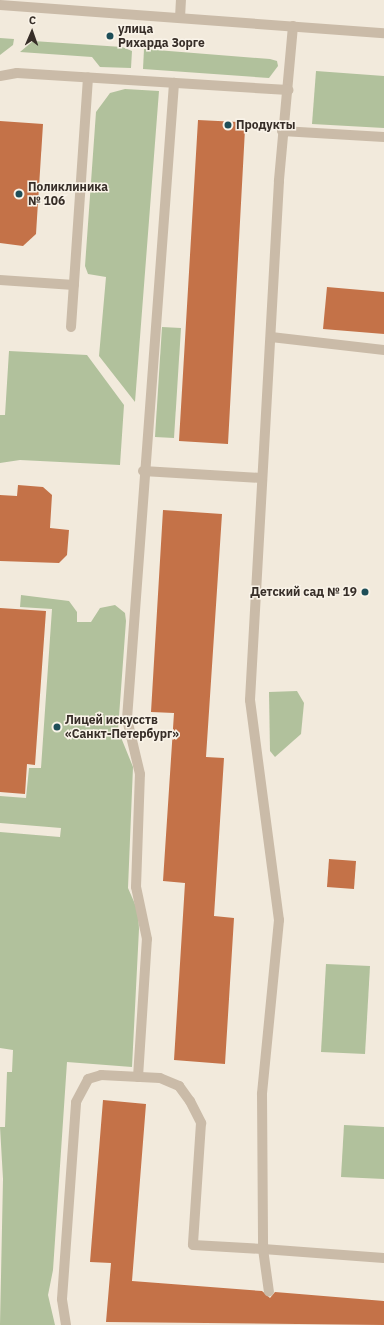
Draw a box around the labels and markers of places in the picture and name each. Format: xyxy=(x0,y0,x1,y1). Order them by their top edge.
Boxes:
place label: улица Рихарда Зорге xyxy=(118,22,205,50)
marker: улица Рихарда Зорге xyxy=(105,31,115,41)
place label: Продукты xyxy=(236,118,295,132)
marker: Продукты xyxy=(223,120,233,130)
place label: Поликлиника № 106 xyxy=(28,180,108,208)
marker: Поликлиника № 106 xyxy=(13,188,25,200)
place label: Детский сад № 19 xyxy=(250,585,357,599)
marker: Детский сад № 19 xyxy=(360,587,370,597)
place label: Лицей искусств «Санкт-Петербург» xyxy=(65,713,179,741)
marker: Лицей искусств «Санкт-Петербург» xyxy=(52,722,62,732)

